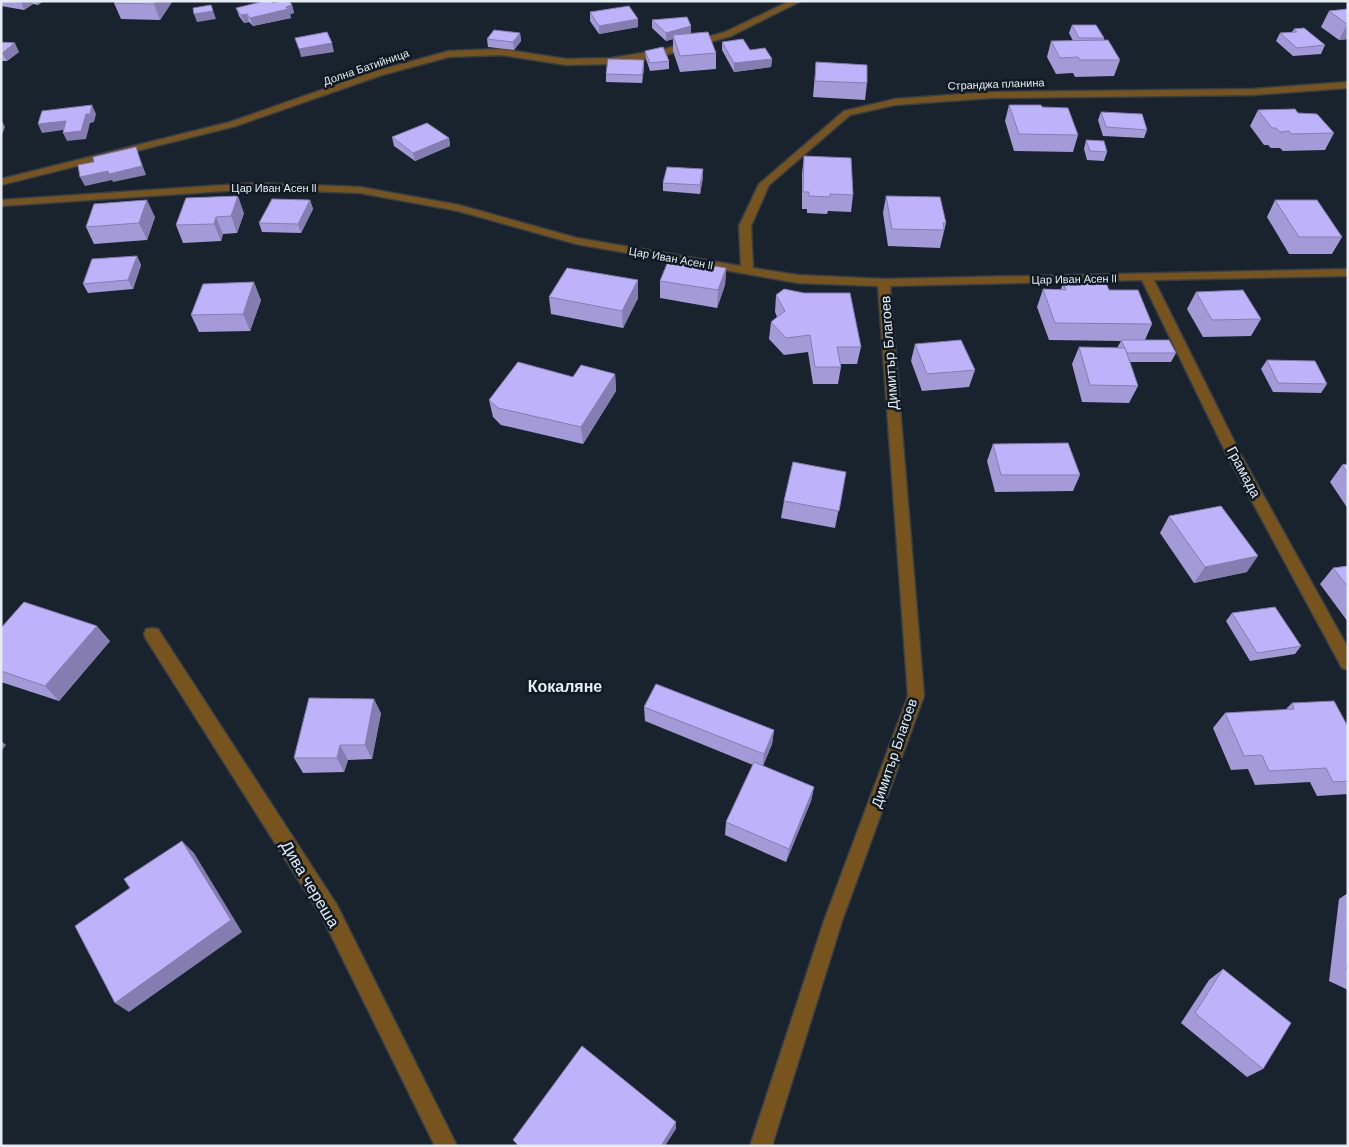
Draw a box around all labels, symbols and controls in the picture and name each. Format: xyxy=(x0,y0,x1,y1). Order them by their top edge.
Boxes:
street label: Долна Батийница xyxy=(321,45,412,88)
street label: Странджа планина xyxy=(947,75,1046,93)
street label: Цар Иван Асен II xyxy=(231,181,317,195)
street label: Цар Иван Асен II xyxy=(628,244,714,272)
street label: Цар Иван Асен II xyxy=(1031,271,1117,287)
street label: Димитър Благоев xyxy=(876,295,902,411)
street label: Грамада xyxy=(1223,443,1265,501)
district label: Кокаляне xyxy=(528,676,602,697)
street label: Димитър Благоев xyxy=(867,696,921,810)
street label: Дива череша xyxy=(276,837,344,932)

